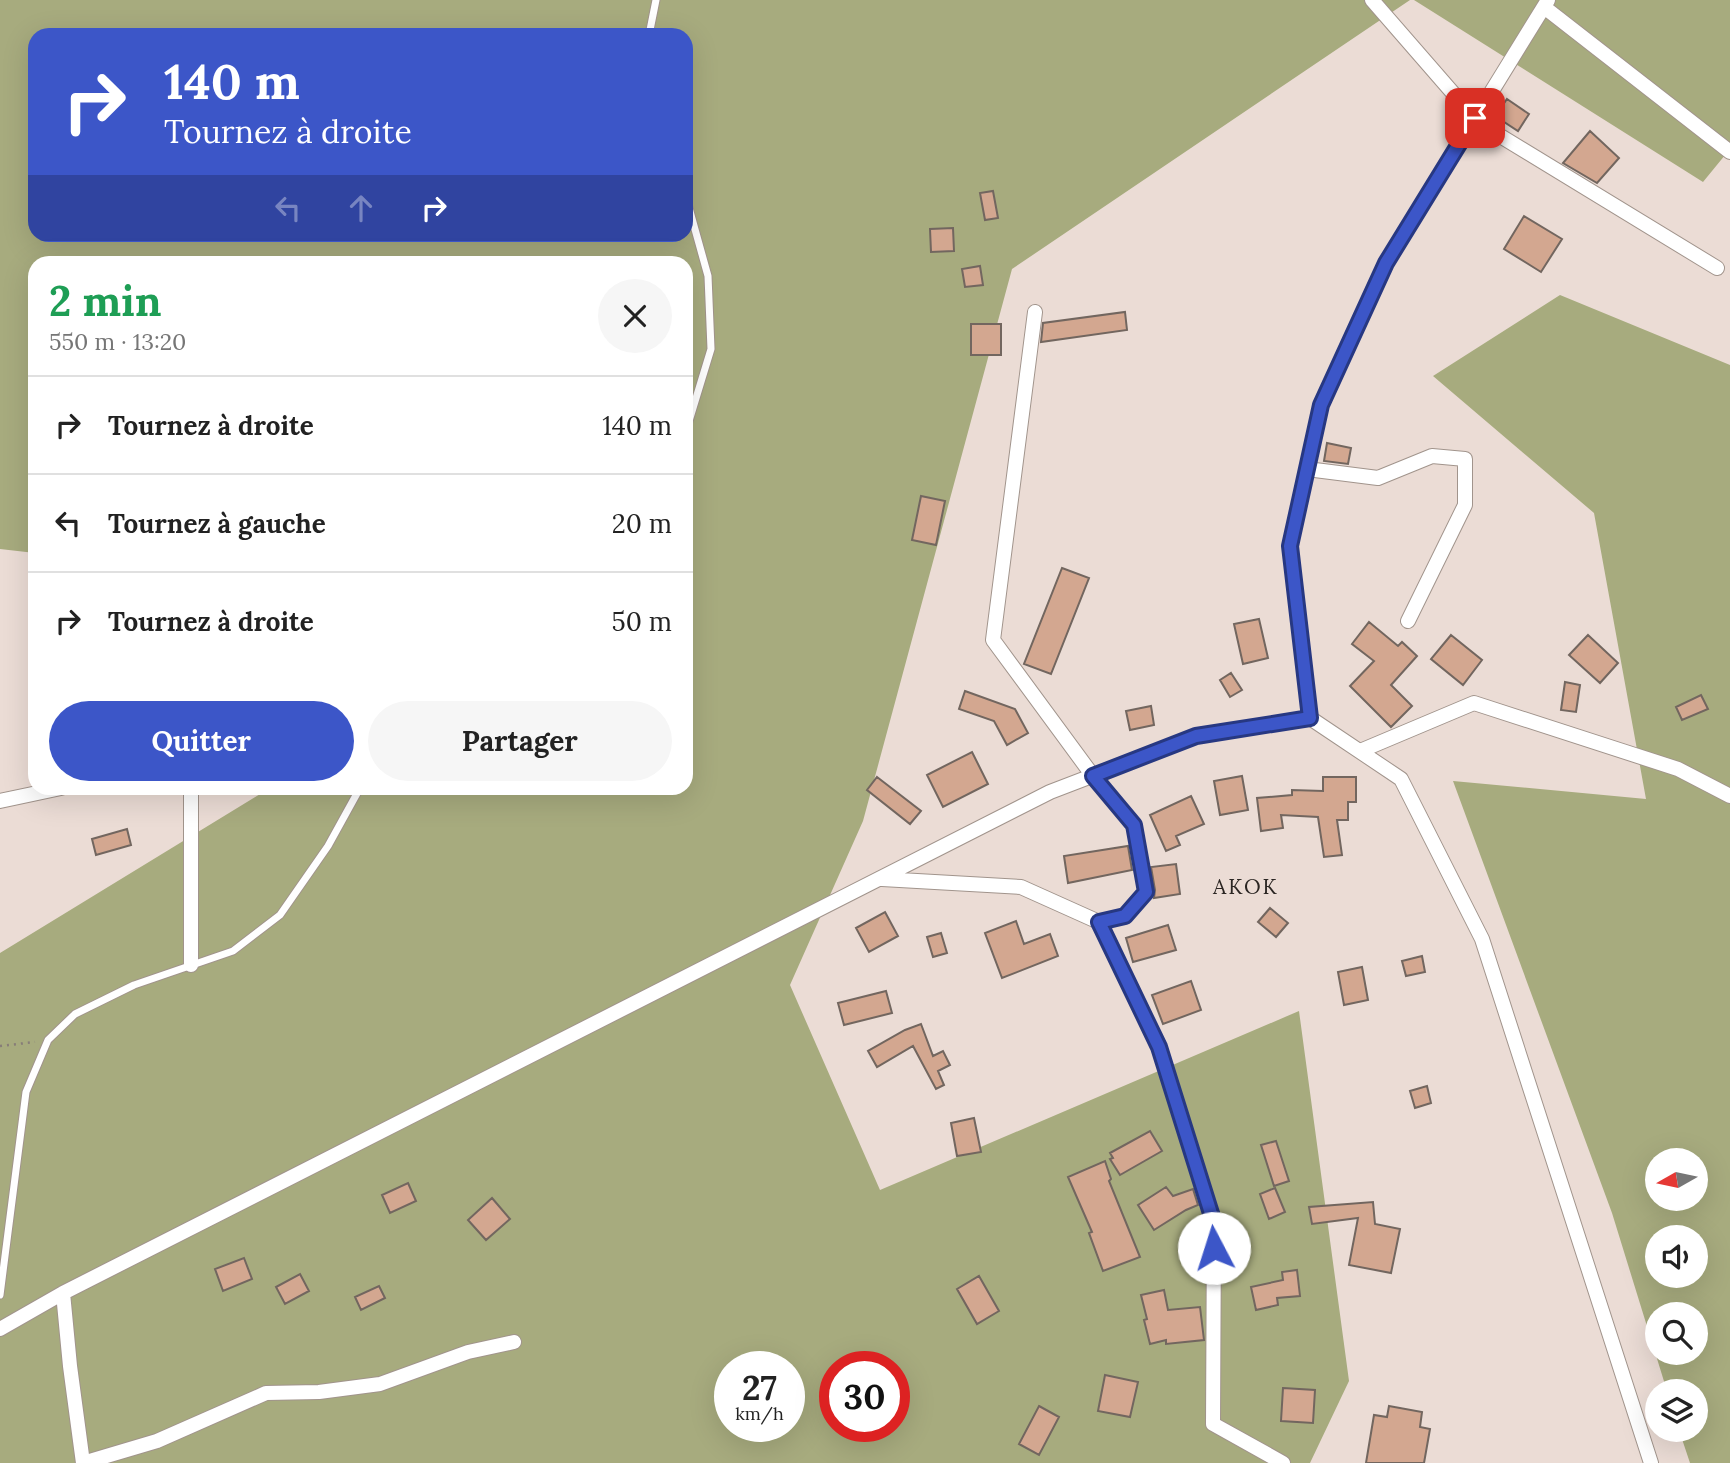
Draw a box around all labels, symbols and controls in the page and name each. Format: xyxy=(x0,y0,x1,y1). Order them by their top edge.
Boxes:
text: 140 m xyxy=(164,50,300,112)
icon: right xyxy=(49,56,140,147)
pin xyxy=(1445,88,1505,148)
icon: arrive xyxy=(1456,99,1494,137)
text: Tournez à droite xyxy=(164,111,412,152)
icon: left xyxy=(269,189,307,227)
icon: ahead xyxy=(342,189,380,227)
icon: right xyxy=(415,189,453,227)
text: 2 min xyxy=(49,274,162,328)
button: close xyxy=(598,279,672,353)
text: 550 m · 13:20 xyxy=(49,327,186,356)
icon: right xyxy=(49,406,87,444)
text: Tournez à droite xyxy=(108,409,314,442)
text: 140 m xyxy=(602,409,672,442)
icon: left xyxy=(49,504,87,542)
text: Tournez à gauche xyxy=(108,507,326,540)
text: 20 m xyxy=(612,507,672,540)
icon: right xyxy=(49,602,87,640)
text: Tournez à droite xyxy=(108,605,314,638)
text: 50 m xyxy=(612,605,672,638)
button: Quitter xyxy=(49,701,354,781)
button: Partager xyxy=(368,701,672,781)
district label: AKOK xyxy=(1212,873,1279,900)
north arrow xyxy=(1645,1148,1708,1211)
map controls xyxy=(1645,1148,1708,1442)
position arrow xyxy=(1177,1211,1251,1285)
button: sound xyxy=(1645,1225,1708,1288)
button: search xyxy=(1645,1302,1708,1365)
speed limit sign: 30 xyxy=(819,1351,910,1442)
text: 27 xyxy=(742,1365,777,1410)
button: layers xyxy=(1645,1379,1708,1442)
text: km/h xyxy=(735,1402,784,1425)

